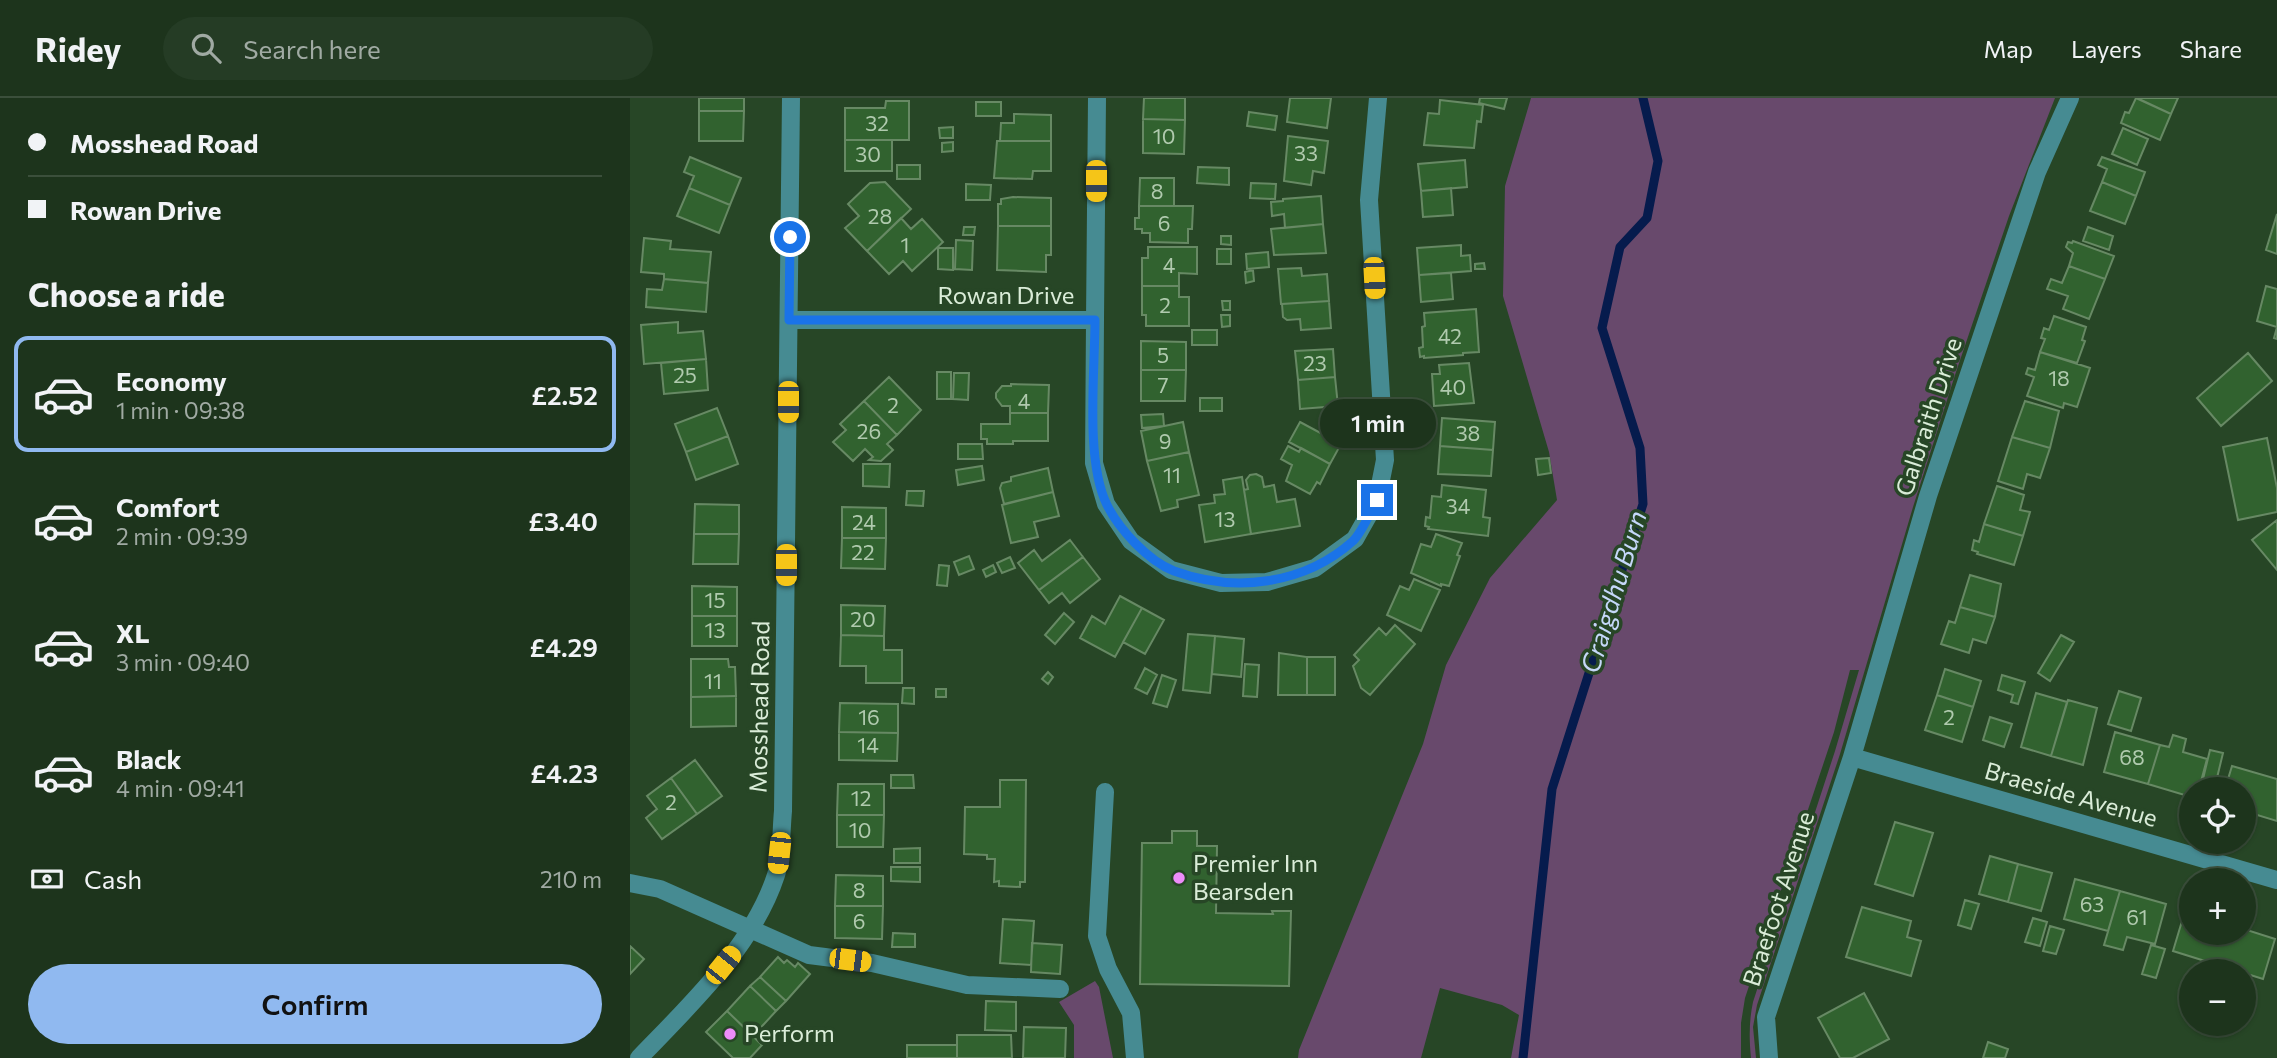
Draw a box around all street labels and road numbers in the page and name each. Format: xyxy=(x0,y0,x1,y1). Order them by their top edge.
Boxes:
street label: Rowan Drive xyxy=(937,280,1075,309)
street label: Galbraith Drive xyxy=(1888,334,1967,499)
street label: Mosshead Road xyxy=(742,621,775,793)
street label: Braeside Avenue xyxy=(1982,755,2161,832)
street label: Braefoot Avenue xyxy=(1736,808,1819,989)

